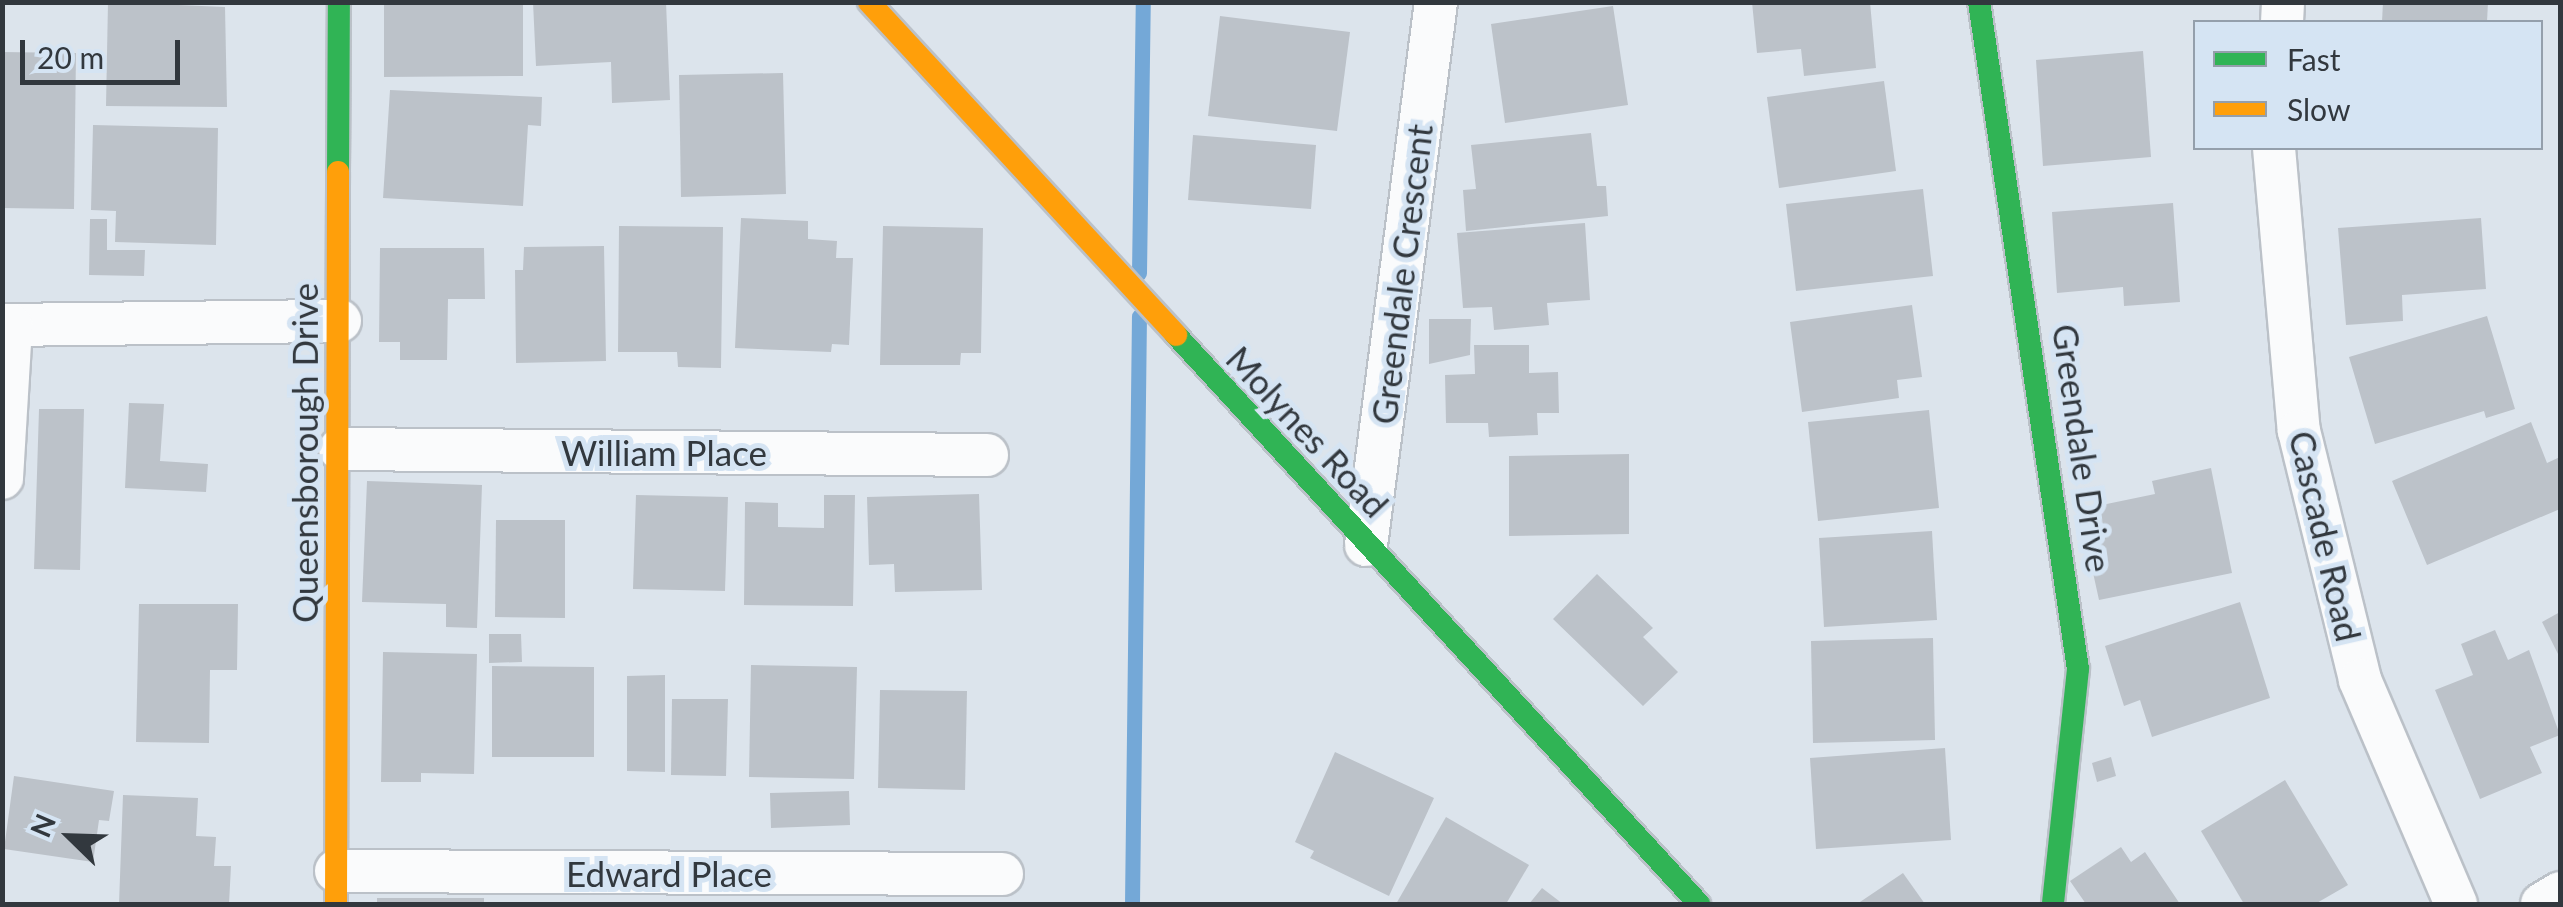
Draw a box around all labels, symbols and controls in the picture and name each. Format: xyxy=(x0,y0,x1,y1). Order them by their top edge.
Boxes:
scale bar xyxy=(25,20,185,82)
legend xyxy=(2193,20,2543,150)
text: 20 m xyxy=(37,39,104,75)
text: Fast xyxy=(2287,41,2341,77)
text: Slow xyxy=(2287,91,2350,127)
street label: Greendale Crescent xyxy=(1362,121,1440,427)
street label: Queensborough Drive xyxy=(283,283,325,623)
street label: Greendale Drive xyxy=(2045,321,2121,575)
street label: Molynes Road xyxy=(1218,337,1398,525)
street label: Cascade Road xyxy=(2281,427,2371,645)
street label: William Place xyxy=(561,431,767,473)
north arrow xyxy=(20,787,120,887)
text: N xyxy=(23,809,62,842)
street label: Edward Place xyxy=(566,852,772,894)

